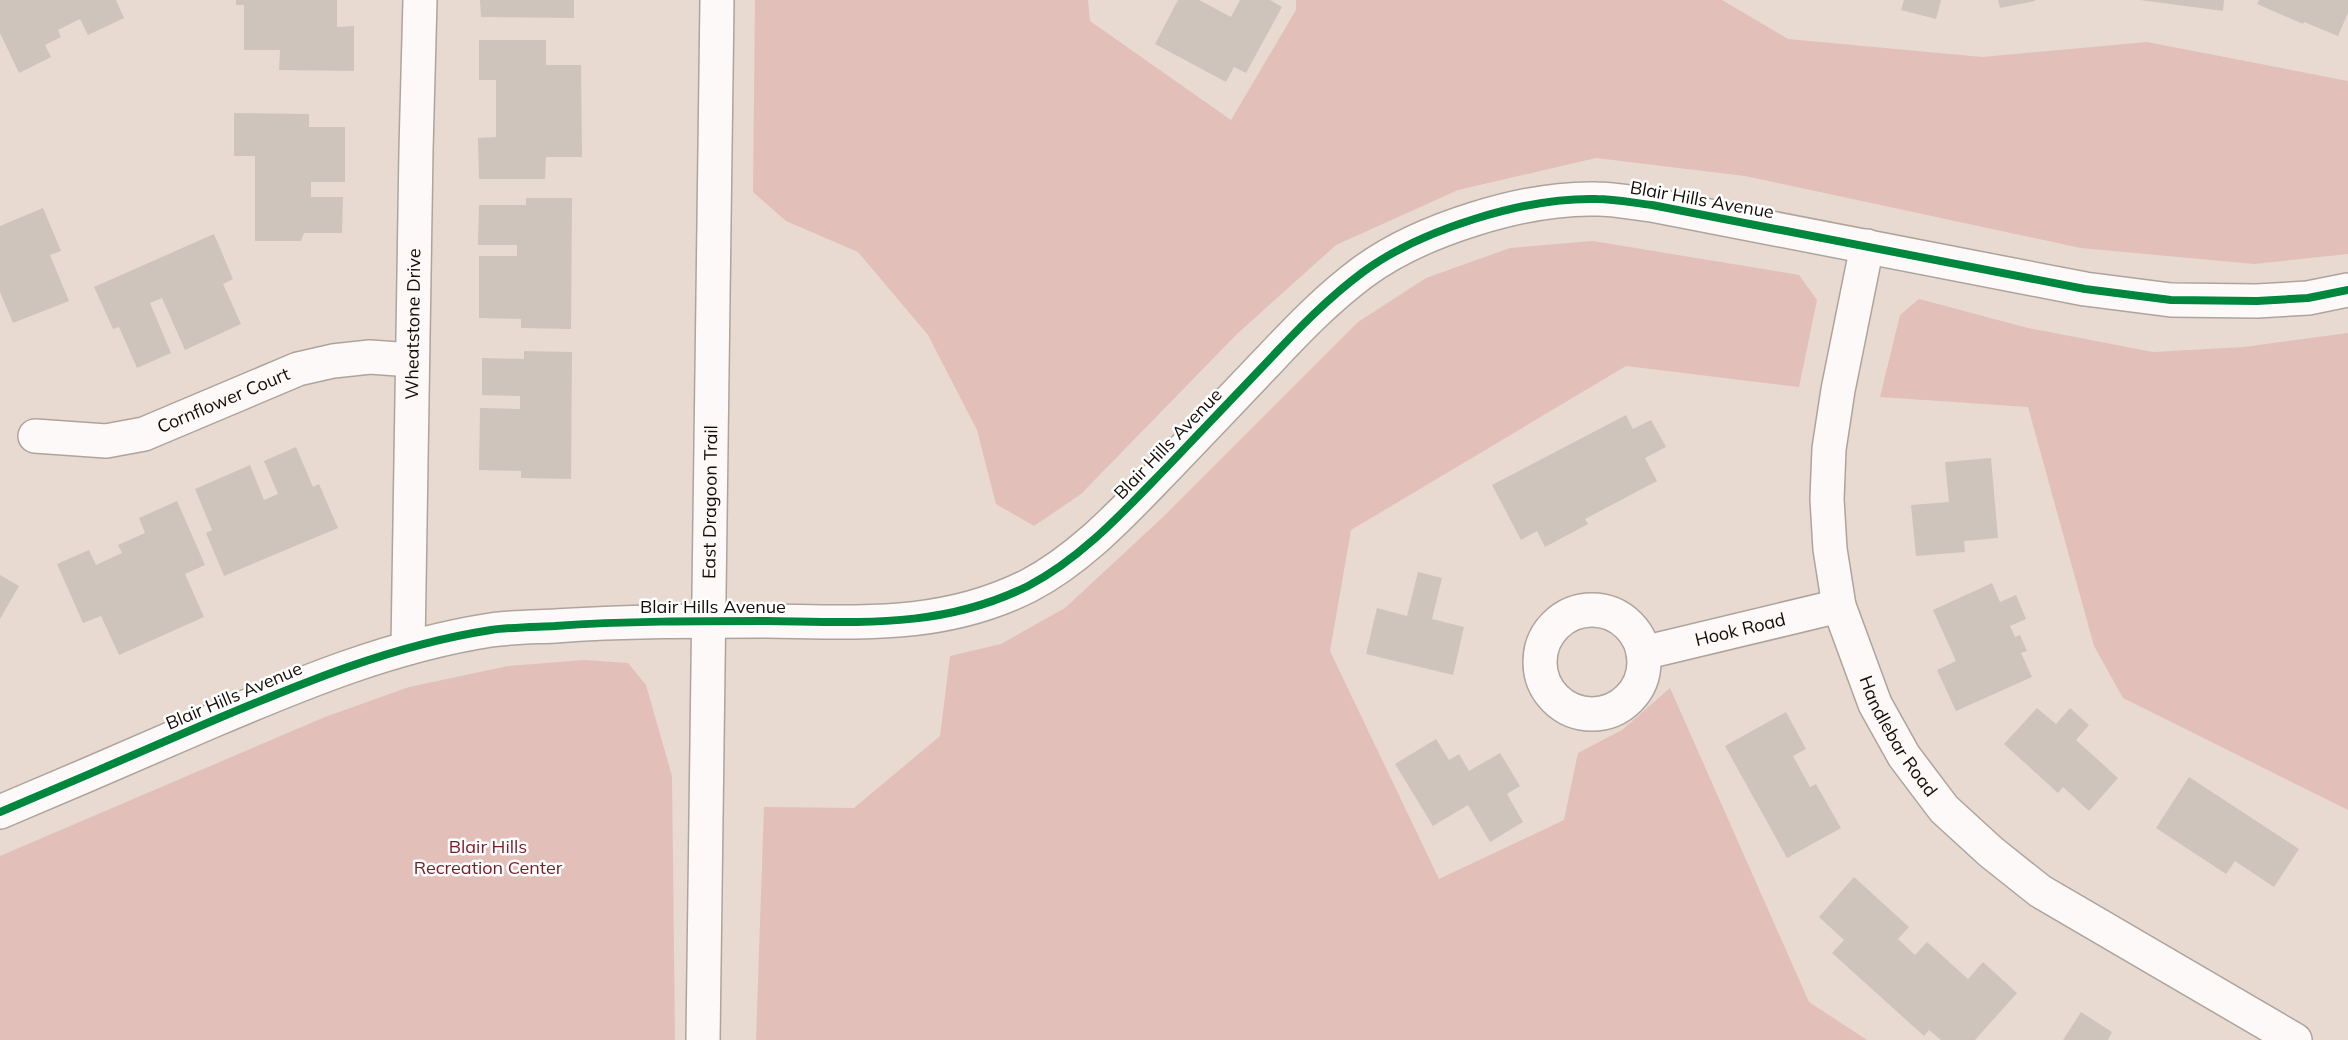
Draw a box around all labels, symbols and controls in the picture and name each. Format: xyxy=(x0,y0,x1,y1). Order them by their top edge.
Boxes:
street label: Blair Hills Avenue xyxy=(1628,176,1776,223)
street label: Wheatstone Drive xyxy=(400,248,425,400)
street label: Cornflower Court xyxy=(153,362,293,438)
street label: Blair Hills Avenue xyxy=(1109,383,1227,504)
street label: East Dragoon Trail xyxy=(697,425,722,579)
street label: Blair Hills Avenue xyxy=(640,595,786,618)
street label: Hook Road xyxy=(1692,607,1788,651)
street label: Blair Hills Avenue xyxy=(162,656,305,735)
street label: Handlebar Road xyxy=(1855,672,1943,801)
park label: Blair Hills Recreation Center xyxy=(414,835,563,879)

